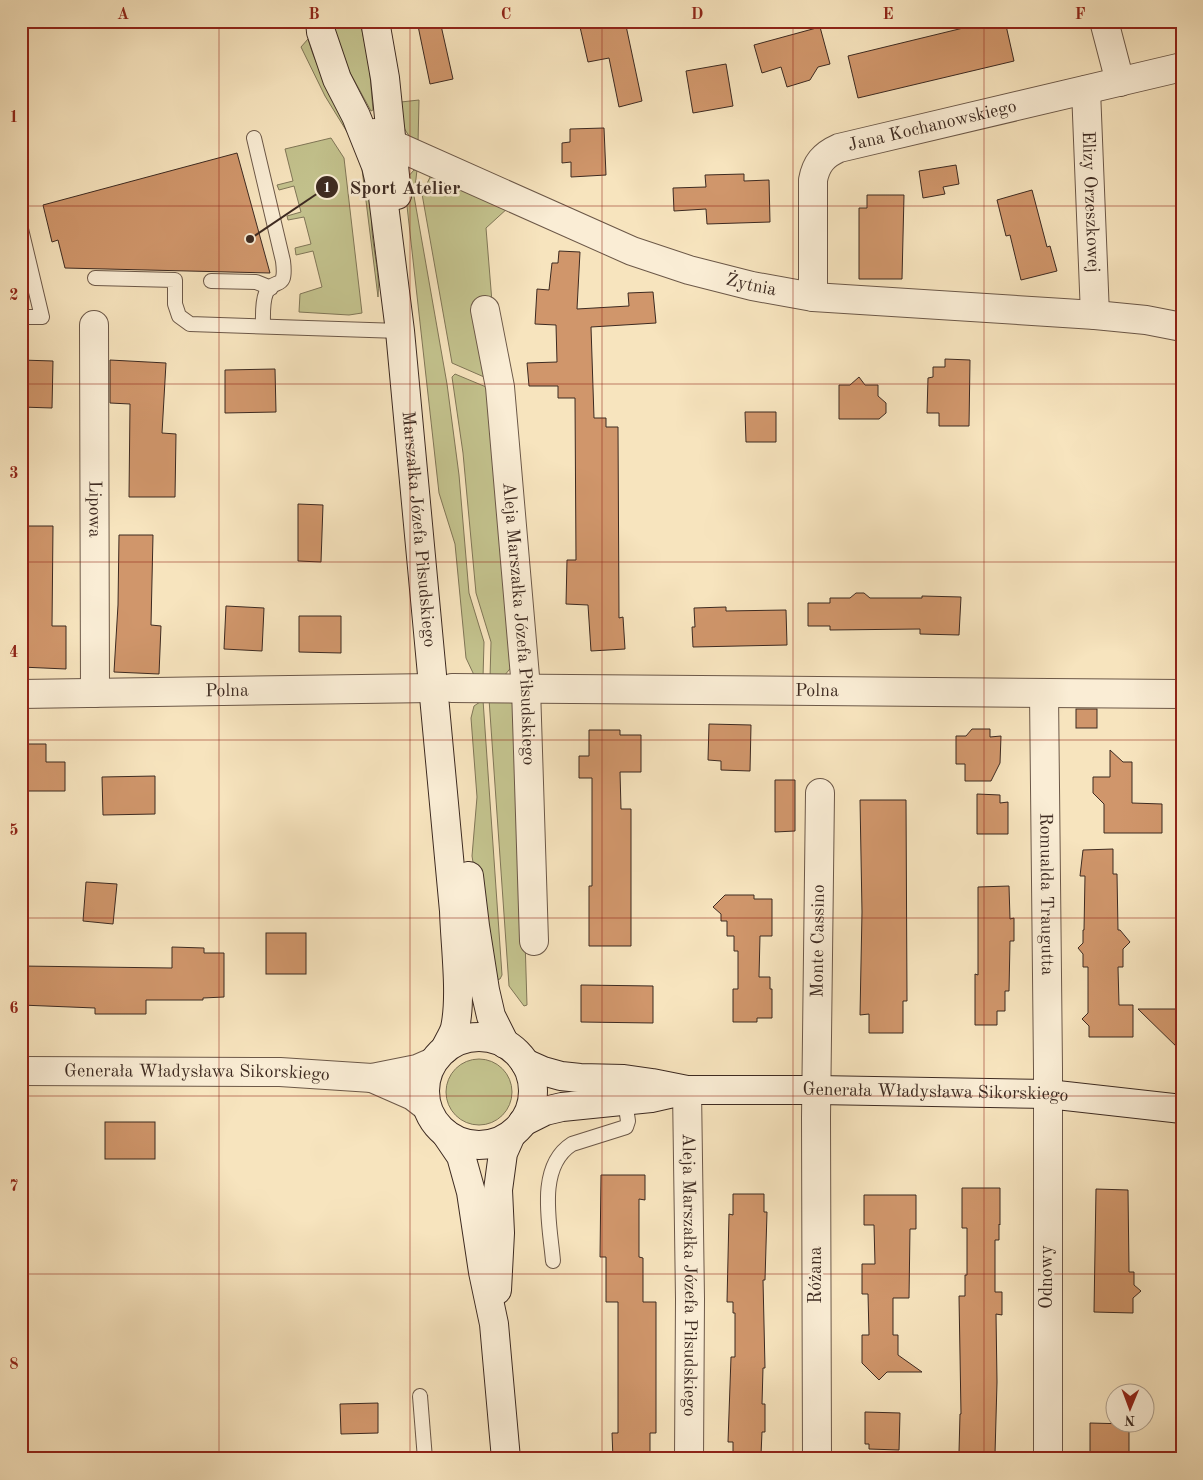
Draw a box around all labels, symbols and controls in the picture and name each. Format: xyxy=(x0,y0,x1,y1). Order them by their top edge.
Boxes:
text: A xyxy=(117,7,129,23)
text: B xyxy=(308,7,320,23)
text: C xyxy=(501,7,511,23)
text: D xyxy=(691,7,703,23)
text: E xyxy=(882,7,894,23)
text: F xyxy=(1075,7,1086,23)
street label: Jana Kochanowskiego xyxy=(846,97,1018,155)
text: 1 xyxy=(9,110,19,126)
street label: Elizy Orzeszkowej xyxy=(1079,131,1102,273)
callout: Sport Atelier xyxy=(314,170,470,204)
text: Sport Atelier xyxy=(349,180,461,199)
text: 1 xyxy=(323,181,331,196)
street label: Żytnia xyxy=(724,268,778,299)
text: 2 xyxy=(9,288,19,304)
street label: Marszałka Józefa Piłsudskiego xyxy=(398,410,438,648)
text: 3 xyxy=(9,466,19,482)
street label: Lipowa xyxy=(85,480,104,538)
street label: Aleja Marszałka Józefa Piłsudskiego xyxy=(499,482,537,766)
text: 4 xyxy=(9,645,19,661)
street label: Polna xyxy=(205,682,249,700)
street label: Polna xyxy=(795,682,839,700)
street label: Romualda Traugutta xyxy=(1036,813,1056,975)
text: 5 xyxy=(9,823,19,839)
street label: Monte Cassino xyxy=(808,884,828,998)
text: 6 xyxy=(9,1001,19,1017)
street label: Generała Władysława Sikorskiego xyxy=(64,1062,331,1084)
street label: Generała Władysława Sikorskiego xyxy=(803,1081,1069,1105)
street label: Aleja Marszałka Józefa Piłsudskiego xyxy=(679,1133,699,1417)
text: 7 xyxy=(9,1179,19,1195)
street label: Odnowy xyxy=(1038,1245,1056,1309)
street label: Różana xyxy=(807,1246,825,1304)
text: 8 xyxy=(9,1357,19,1373)
north arrow xyxy=(1106,1382,1156,1432)
text: N xyxy=(1124,1413,1135,1427)

